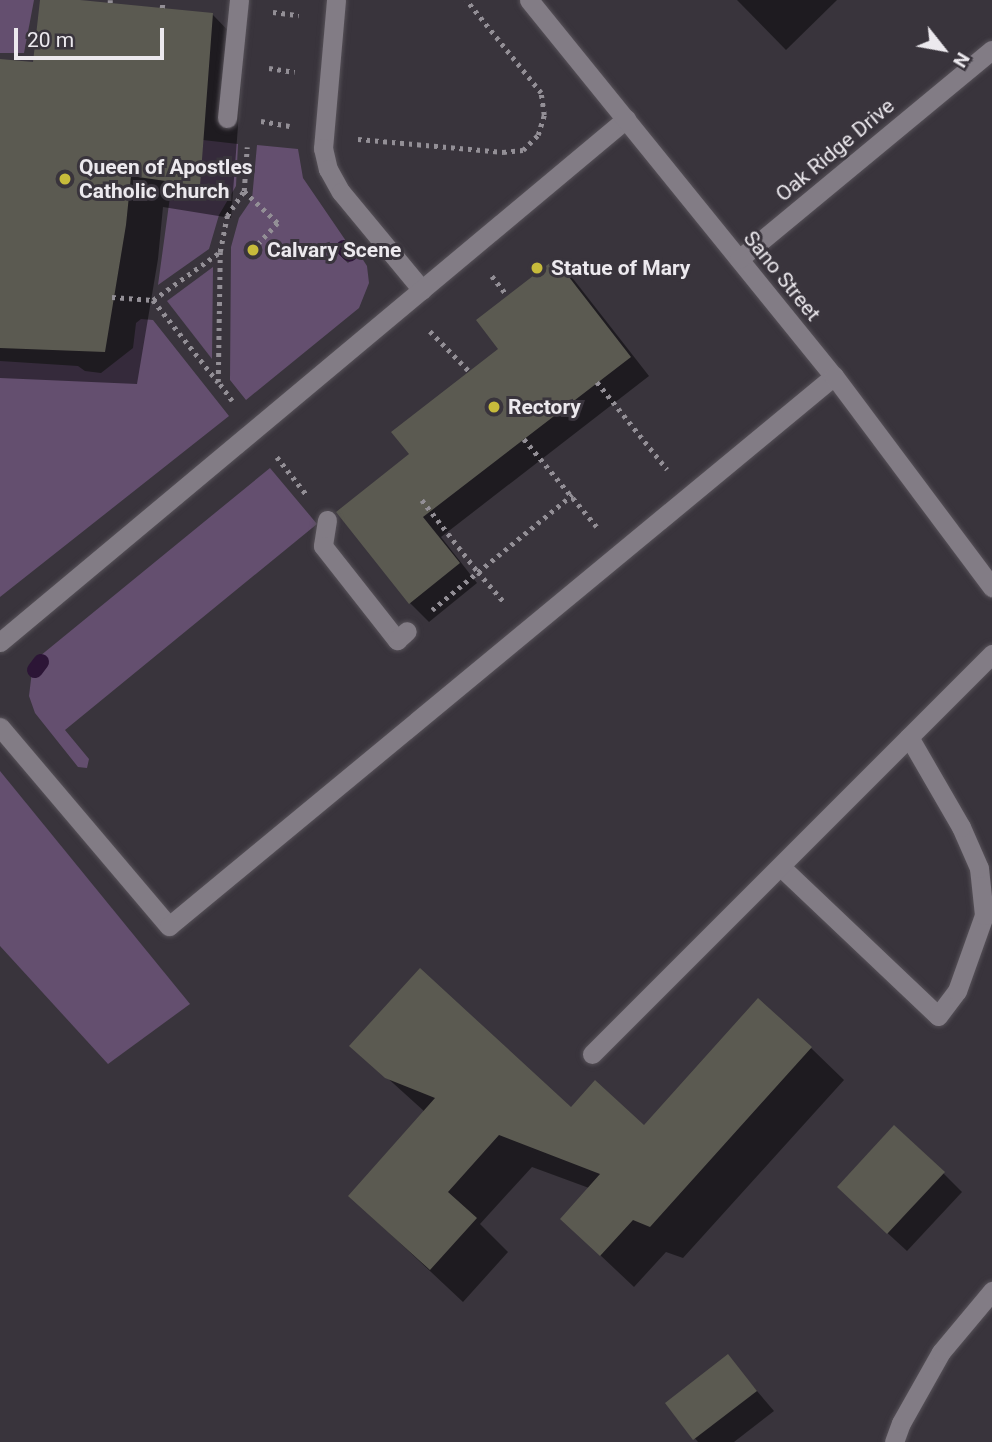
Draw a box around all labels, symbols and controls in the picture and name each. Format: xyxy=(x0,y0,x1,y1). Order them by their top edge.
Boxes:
scale bar xyxy=(18,14,168,58)
north arrow xyxy=(908,14,978,84)
text: 20 m xyxy=(27,28,74,52)
text: N xyxy=(948,48,975,72)
street label: Oak Ridge Drive xyxy=(771,93,899,207)
place label: Queen of Apostles Catholic Church xyxy=(79,154,253,204)
marker: Queen of Apostles Catholic Church xyxy=(57,171,73,187)
street label: Sano Street xyxy=(738,226,826,326)
place label: Calvary Scene xyxy=(267,237,401,263)
marker: Calvary Scene xyxy=(245,242,261,258)
place label: Statue of Mary xyxy=(551,255,690,281)
marker: Statue of Mary xyxy=(529,260,545,276)
place label: Rectory xyxy=(508,394,581,420)
marker: Rectory xyxy=(486,399,502,415)

